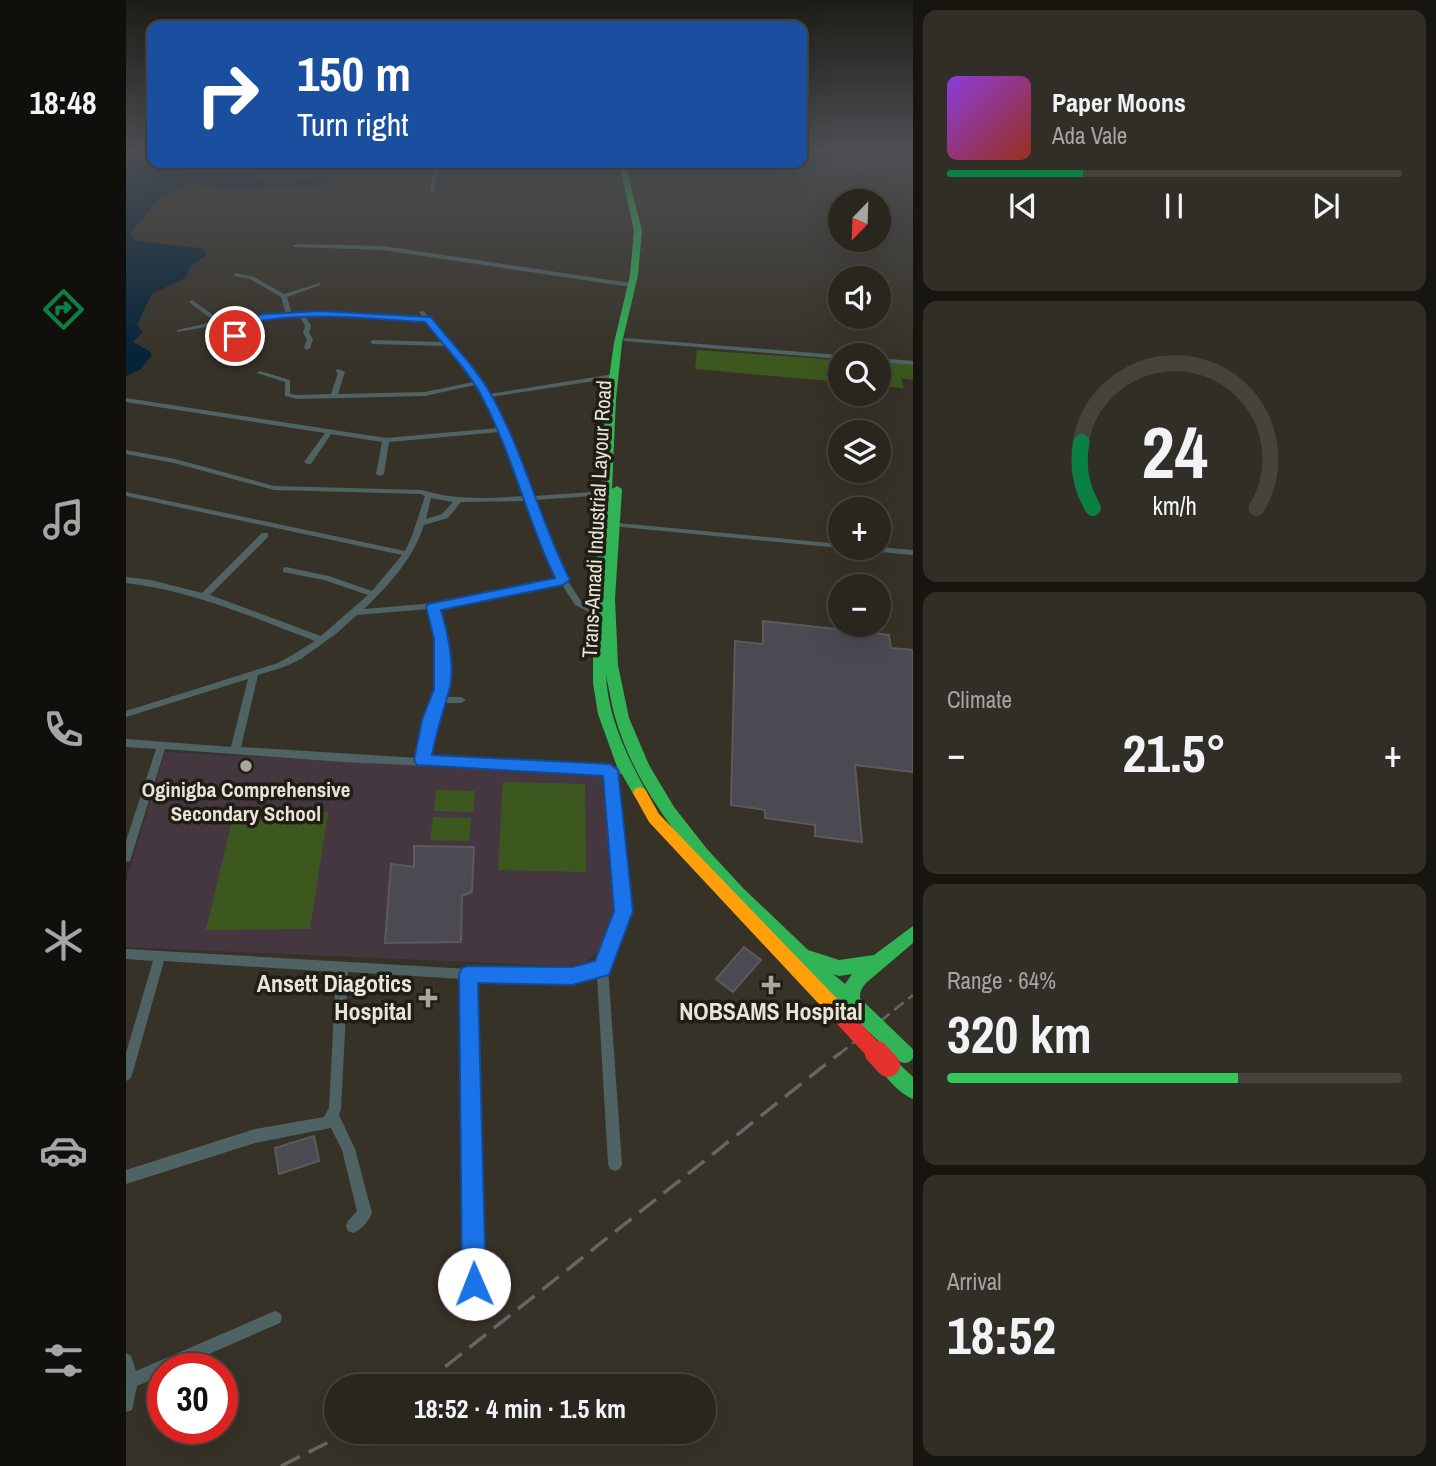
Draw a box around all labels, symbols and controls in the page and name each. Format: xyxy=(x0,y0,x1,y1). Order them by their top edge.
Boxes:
text: 150 m xyxy=(297,40,411,106)
icon: right xyxy=(182,49,273,140)
text: 18:48 xyxy=(29,81,97,124)
text: Paper Moons xyxy=(1052,85,1186,120)
text: Turn right xyxy=(297,103,409,146)
text: Ada Vale xyxy=(1052,120,1127,151)
icon: previous xyxy=(1004,187,1042,225)
icon: pause xyxy=(1155,187,1193,225)
icon: next xyxy=(1307,187,1345,225)
north arrow xyxy=(828,189,891,252)
map controls xyxy=(828,189,891,637)
button: sound xyxy=(828,266,891,329)
icon: directions xyxy=(39,285,88,334)
pin xyxy=(205,306,265,366)
icon: arrive xyxy=(216,317,254,355)
button: search xyxy=(828,343,891,406)
street label: Trans-Amadi Industrial Layour Road xyxy=(575,379,618,658)
text: 24 xyxy=(1141,403,1208,501)
button: layers xyxy=(828,420,891,483)
text: km/h xyxy=(1152,489,1197,523)
icon: music xyxy=(39,495,88,544)
button: + xyxy=(828,497,891,560)
button: − xyxy=(828,574,891,637)
text: Climate xyxy=(947,684,1012,715)
icon: phone xyxy=(39,705,88,754)
text: 21.5° xyxy=(1123,718,1226,788)
text: − xyxy=(947,728,965,779)
text: + xyxy=(1384,728,1402,779)
marker: Oginigba Comprehensive Secondary School xyxy=(238,758,254,774)
place label: Oginigba Comprehensive Secondary School xyxy=(142,775,350,828)
icon: climate xyxy=(39,916,88,965)
text: Range · 64% xyxy=(947,965,1056,996)
place label: Ansett Diagotics Hospital xyxy=(257,967,412,1027)
marker: NOBSAMS Hospital xyxy=(761,975,781,995)
marker: Ansett Diagotics Hospital xyxy=(418,988,438,1008)
place label: NOBSAMS Hospital xyxy=(679,995,863,1027)
text: 320 km xyxy=(947,999,1092,1069)
icon: car xyxy=(39,1126,88,1175)
position arrow xyxy=(437,1247,511,1321)
text: Arrival xyxy=(947,1266,1002,1297)
text: 18:52 xyxy=(947,1300,1056,1370)
icon: filters xyxy=(39,1336,88,1385)
speed limit sign: 30 xyxy=(147,1353,238,1444)
text: 18:52 · 4 min · 1.5 km xyxy=(414,1391,626,1426)

